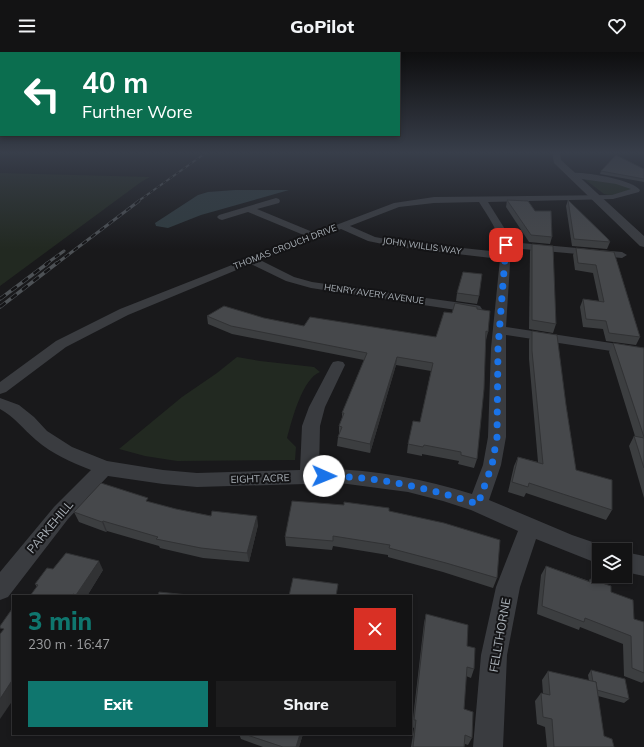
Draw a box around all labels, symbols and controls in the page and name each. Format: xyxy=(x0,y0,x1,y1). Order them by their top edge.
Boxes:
icon: menu xyxy=(16,15,38,37)
text: GoPilot xyxy=(290,15,354,38)
icon: heart xyxy=(606,15,628,37)
text: 40 m xyxy=(82,65,148,100)
icon: left xyxy=(16,68,68,120)
text: Further Wore xyxy=(82,100,193,123)
street label: THOMAS CROUCH DRIVE xyxy=(232,222,338,271)
pin xyxy=(489,228,523,262)
icon: arrive xyxy=(495,234,517,256)
street label: JOHN WILLIS WAY xyxy=(382,235,463,257)
street label: HENRY AVERY AVENUE xyxy=(323,281,425,306)
position arrow xyxy=(303,455,345,497)
street label: EIGHT ACRE xyxy=(230,471,290,486)
street label: PARKEHILL xyxy=(23,497,76,556)
map controls xyxy=(592,543,632,583)
button: layers xyxy=(592,543,632,583)
street label: FELLTHORNE xyxy=(486,596,513,673)
text: 3 min xyxy=(28,606,92,636)
button: close xyxy=(354,608,396,650)
text: 230 m · 16:47 xyxy=(28,636,110,652)
button: Exit xyxy=(28,681,208,727)
button: Share xyxy=(216,681,396,727)

